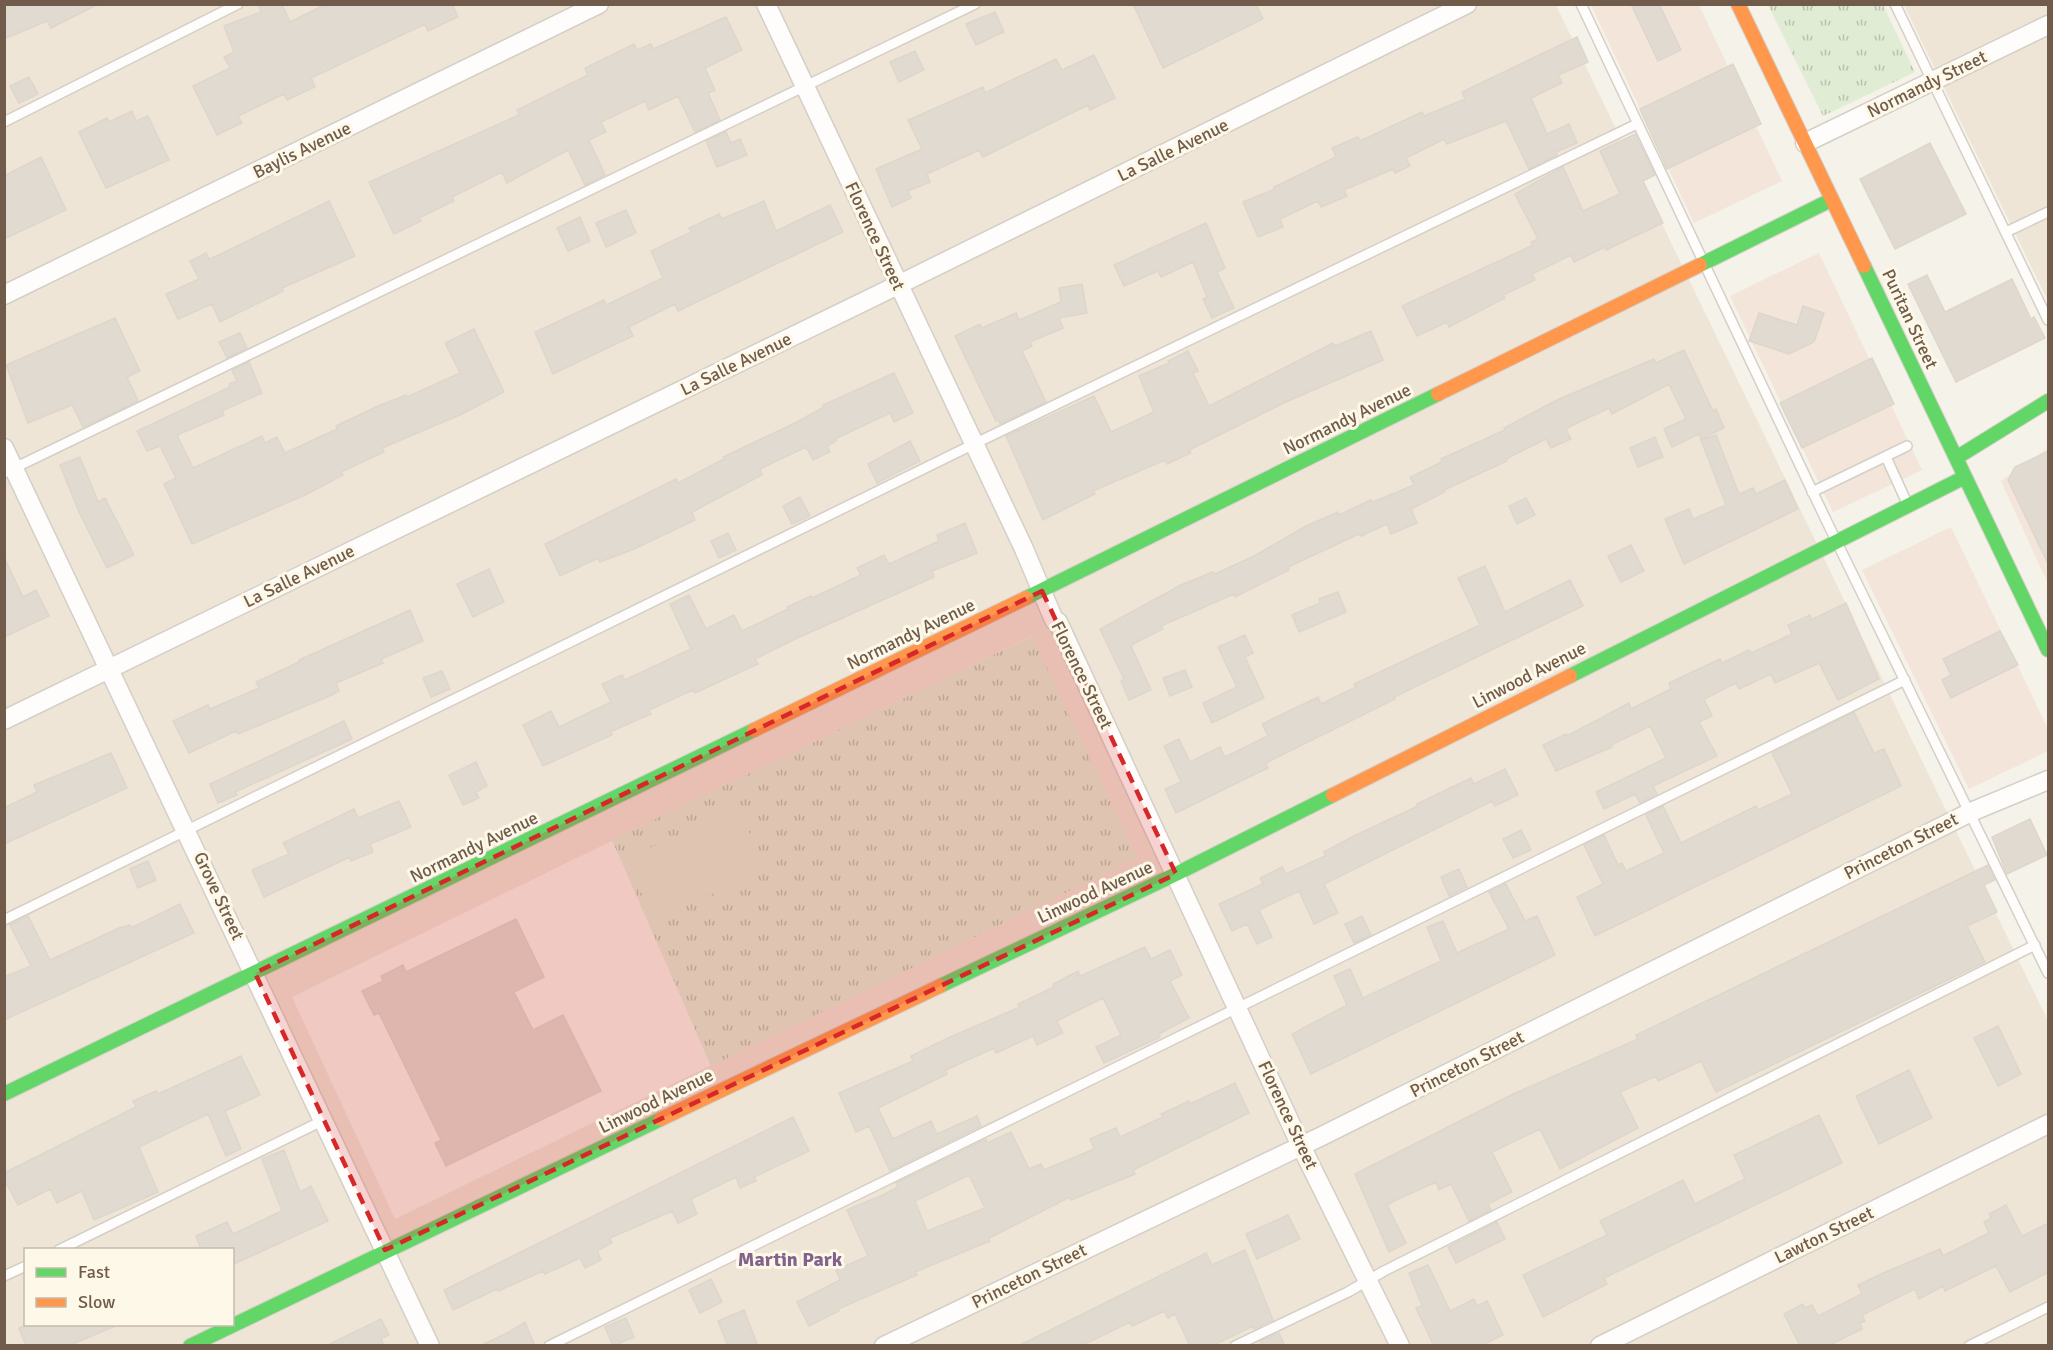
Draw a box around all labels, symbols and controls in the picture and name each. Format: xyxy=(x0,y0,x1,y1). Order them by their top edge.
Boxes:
street label: Normandy Street xyxy=(1864,46,1990,122)
street label: La Salle Avenue xyxy=(1114,114,1232,186)
street label: Baylis Avenue xyxy=(249,117,355,183)
street label: Florence Street xyxy=(840,178,910,294)
street label: Puritan Street xyxy=(1877,266,1943,372)
street label: La Salle Avenue xyxy=(677,328,795,400)
street label: Normandy Avenue xyxy=(1279,378,1415,460)
street label: La Salle Avenue xyxy=(240,540,358,612)
street label: Normandy Avenue xyxy=(843,593,979,675)
street label: Florence Street xyxy=(1046,618,1118,732)
street label: Linwood Avenue xyxy=(1468,637,1590,713)
street label: Normandy Avenue xyxy=(406,806,542,888)
street label: Princeton Street xyxy=(1840,808,1962,884)
street label: Grove Street xyxy=(189,848,249,944)
street label: Linwood Avenue xyxy=(1034,856,1156,928)
street label: Princeton Street xyxy=(1406,1026,1528,1102)
street label: Florence Street xyxy=(1253,1057,1323,1173)
street label: Linwood Avenue xyxy=(595,1064,717,1138)
street label: Lawton Street xyxy=(1771,1202,1877,1268)
street label: Princeton Street xyxy=(968,1239,1090,1313)
district label: Martin Park xyxy=(738,1247,843,1272)
legend xyxy=(24,1248,234,1326)
text: Fast xyxy=(78,1261,110,1283)
text: Slow xyxy=(78,1291,115,1313)

